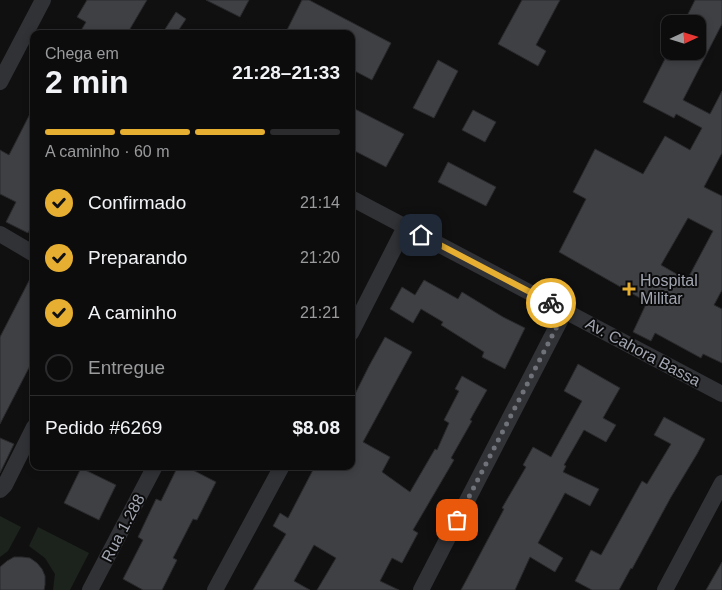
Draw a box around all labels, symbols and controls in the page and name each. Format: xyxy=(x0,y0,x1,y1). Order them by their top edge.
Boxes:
north arrow xyxy=(661,15,706,60)
map controls xyxy=(661,15,706,60)
text: Chega em xyxy=(45,45,119,62)
text: 21:28–21:33 xyxy=(232,62,340,83)
text: 2 min xyxy=(45,64,129,100)
text: A caminho · 60 m xyxy=(45,143,170,160)
icon: check xyxy=(45,189,73,217)
text: Confirmado xyxy=(88,192,186,213)
text: 21:14 xyxy=(300,194,340,211)
pin xyxy=(400,214,442,256)
icon: home xyxy=(407,221,435,249)
icon: check xyxy=(45,244,73,272)
text: Preparando xyxy=(88,247,187,268)
text: 21:20 xyxy=(300,249,340,266)
place label: Hospital Militar xyxy=(640,272,698,307)
courier xyxy=(526,278,576,328)
marker: Hospital Militar xyxy=(622,282,636,296)
icon: bike xyxy=(537,289,565,317)
icon: check xyxy=(45,299,73,327)
text: A caminho xyxy=(88,302,177,323)
text: 21:21 xyxy=(300,304,340,321)
street label: Av. Cahora Bassa xyxy=(583,315,703,389)
text: Entregue xyxy=(88,357,165,378)
text: Pedido #6269 xyxy=(45,417,162,438)
text: $8.08 xyxy=(292,417,340,438)
street label: Rua 1.288 xyxy=(98,491,148,565)
pin xyxy=(436,499,478,541)
icon: bag xyxy=(443,506,471,534)

